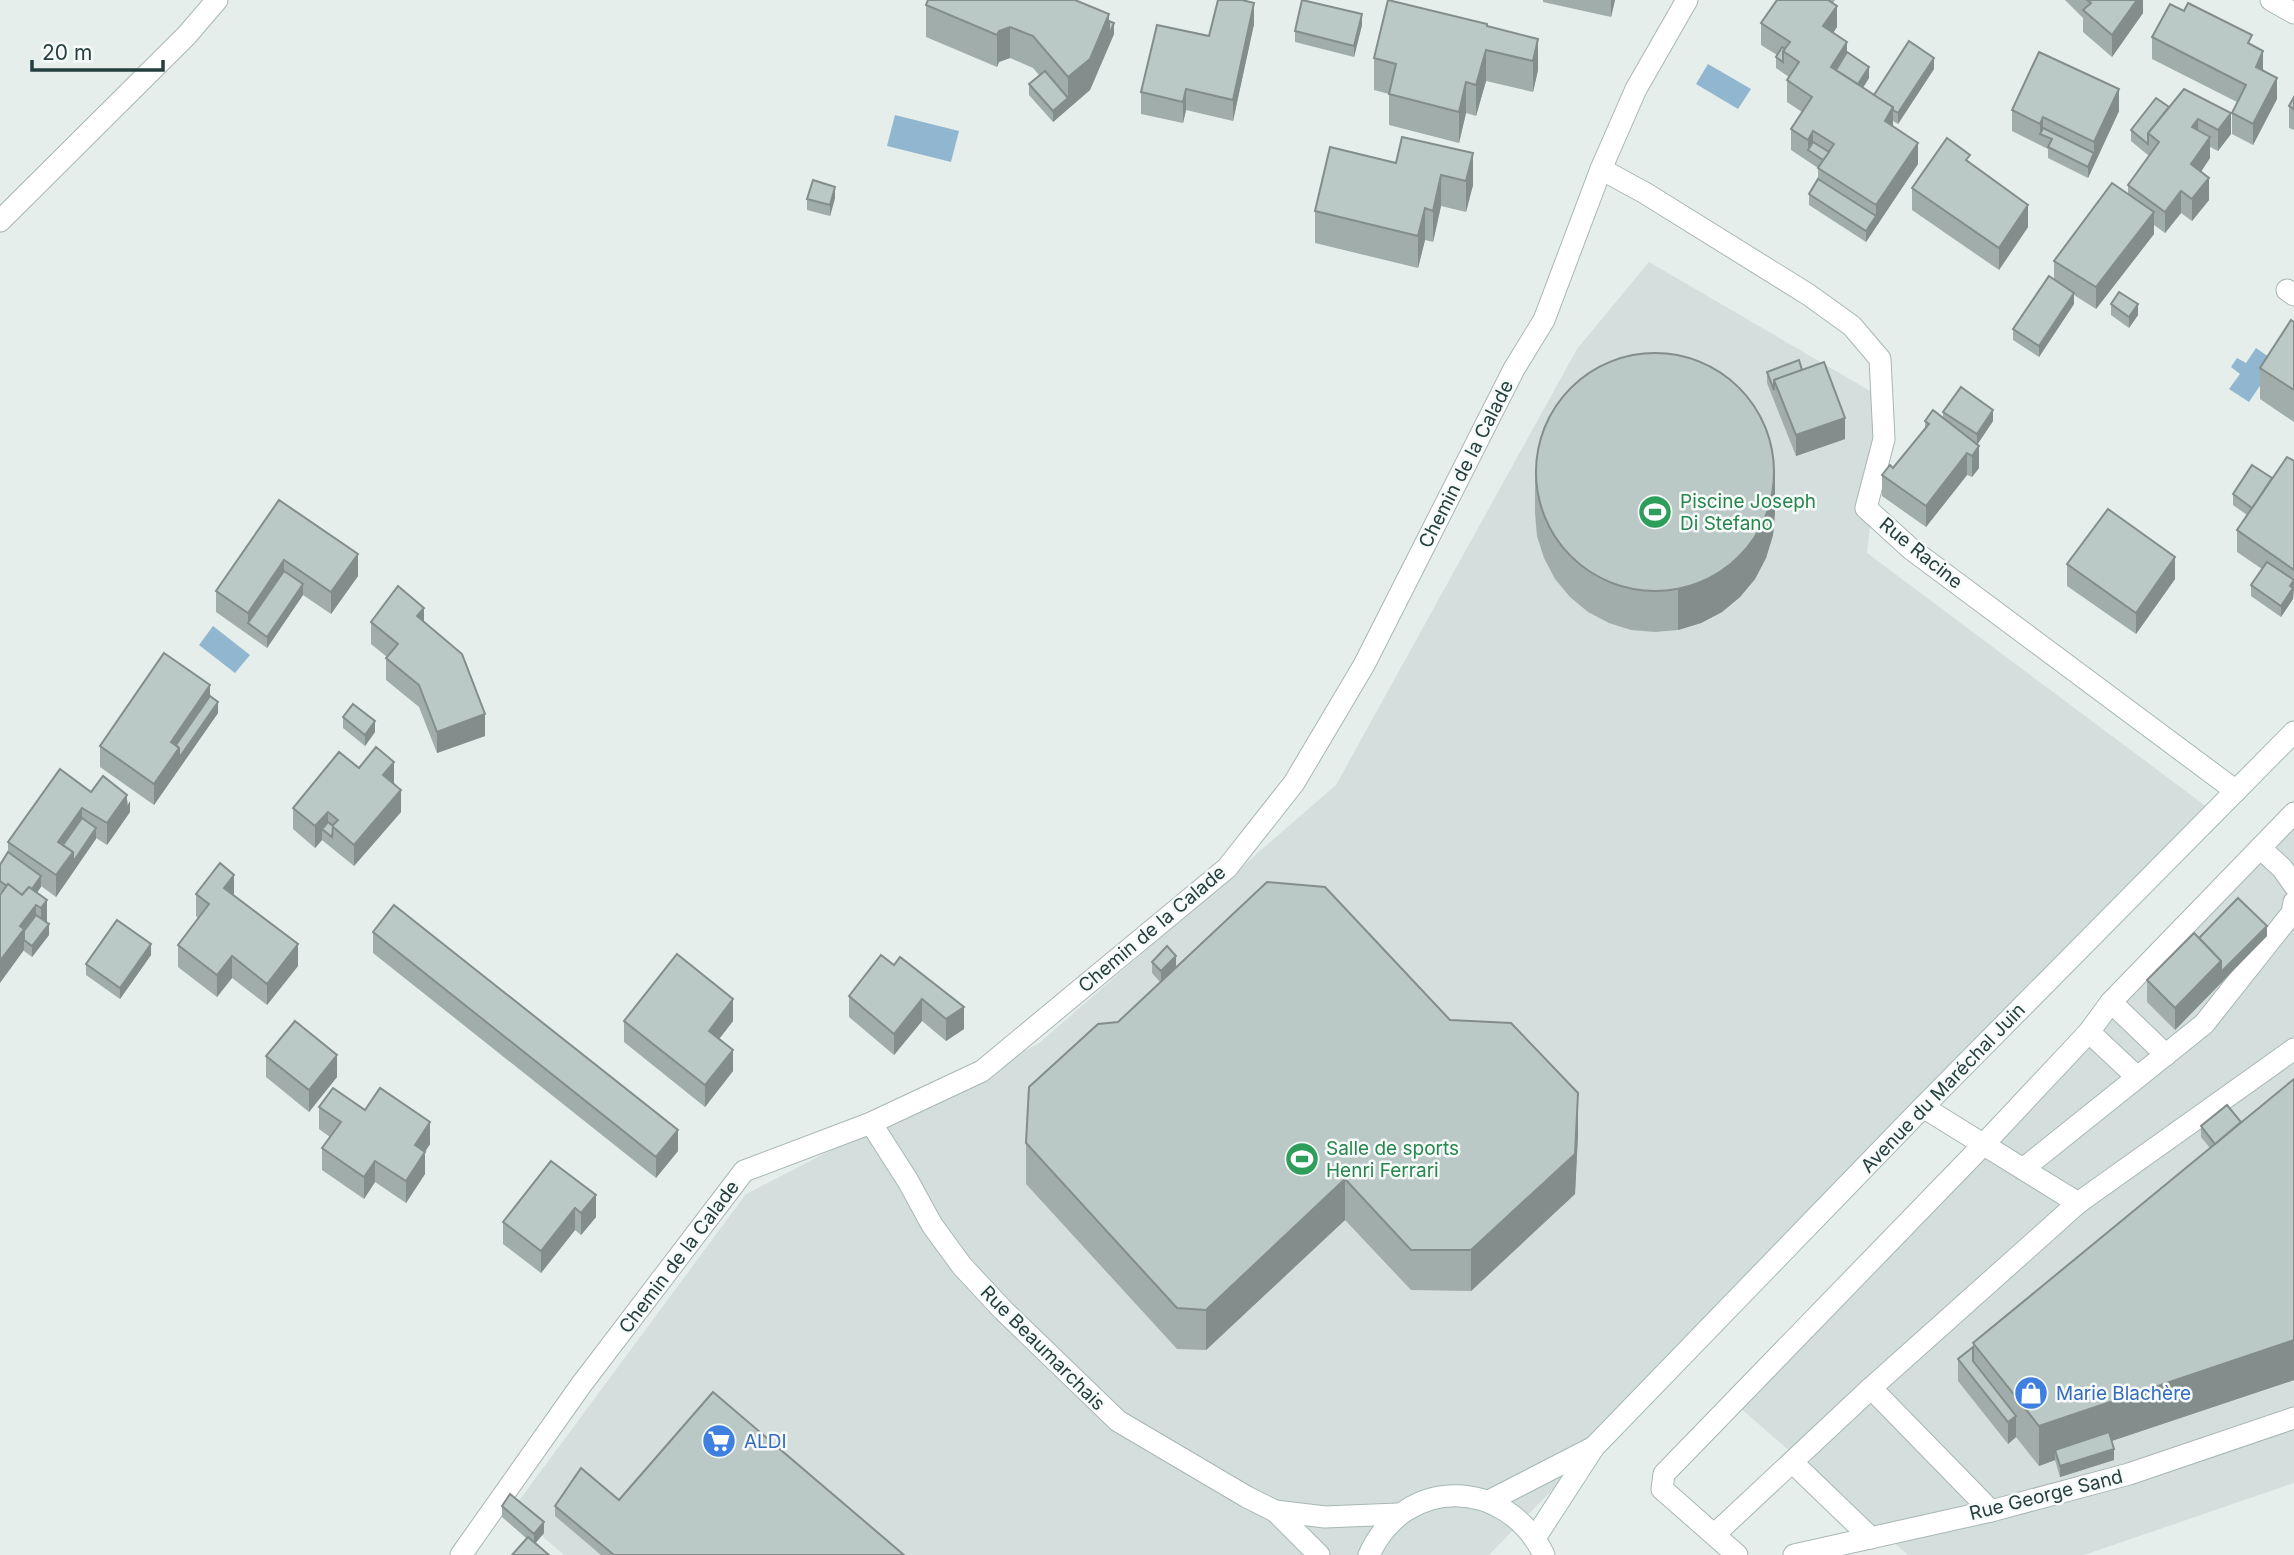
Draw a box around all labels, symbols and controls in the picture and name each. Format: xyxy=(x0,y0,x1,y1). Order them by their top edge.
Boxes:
scale bar xyxy=(32,28,163,72)
text: 20 m xyxy=(42,40,92,65)
street label: Chemin de la Calade xyxy=(1414,376,1518,552)
place label: Piscine Joseph Di Stefano xyxy=(1680,490,1816,535)
sports icon: Piscine Joseph Di Stefano xyxy=(1636,493,1674,531)
street label: Rue Racine xyxy=(1875,512,1967,594)
street label: Chemin de la Calade xyxy=(1074,861,1230,997)
street label: Avenue du Maréchal Juin xyxy=(1856,998,2030,1178)
place label: Salle de sports Henri Ferrari xyxy=(1326,1137,1459,1182)
sports icon: Salle de sports Henri Ferrari xyxy=(1283,1140,1321,1178)
street label: Chemin de la Calade xyxy=(614,1176,744,1338)
street label: Rue Beaumarchais xyxy=(976,1281,1110,1415)
shop icon: Marie Blachère xyxy=(2012,1374,2050,1412)
place label: Marie Blachère xyxy=(2056,1382,2191,1405)
supermarket icon: ALDI xyxy=(700,1422,738,1460)
place label: ALDI xyxy=(744,1430,787,1453)
street label: Rue George Sand xyxy=(1967,1465,2125,1525)

